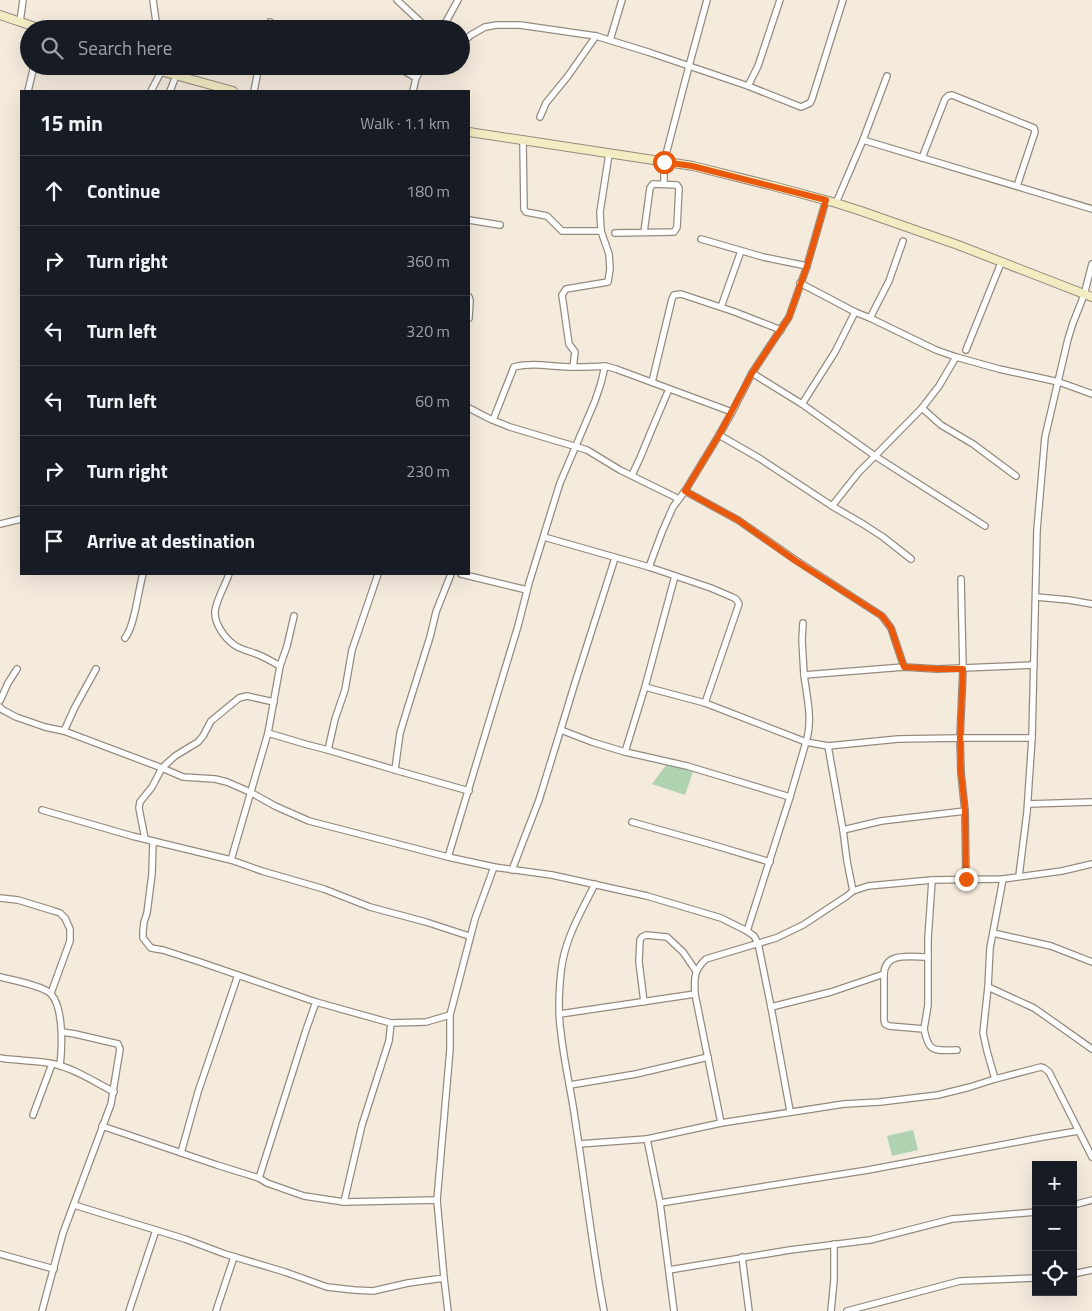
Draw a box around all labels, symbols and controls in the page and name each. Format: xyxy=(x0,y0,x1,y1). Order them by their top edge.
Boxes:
search box xyxy=(20,20,470,75)
text: Search here xyxy=(78,33,172,62)
icon: search xyxy=(38,34,66,62)
text: 15 min xyxy=(40,107,103,139)
text: Walk · 1.1 km xyxy=(360,111,450,135)
route start xyxy=(653,151,676,174)
text: Continue xyxy=(87,176,160,205)
icon: ahead xyxy=(40,177,68,205)
text: 180 m xyxy=(406,179,450,203)
text: Turn right xyxy=(87,246,168,275)
icon: right xyxy=(40,247,68,275)
text: 360 m xyxy=(406,249,450,273)
text: Turn left xyxy=(87,316,157,345)
icon: left xyxy=(40,317,68,345)
text: 320 m xyxy=(406,319,450,343)
text: Turn left xyxy=(87,386,157,415)
icon: left xyxy=(40,387,68,415)
text: 60 m xyxy=(415,389,450,413)
text: Turn right xyxy=(87,456,168,485)
icon: right xyxy=(40,457,68,485)
text: 230 m xyxy=(406,459,450,483)
text: Arrive at destination xyxy=(87,526,255,555)
icon: arrive xyxy=(40,527,68,555)
route end xyxy=(955,868,978,891)
map controls xyxy=(1032,1161,1077,1296)
button: + xyxy=(1032,1161,1077,1206)
button: − xyxy=(1032,1206,1077,1251)
button: locate xyxy=(1032,1251,1077,1296)

